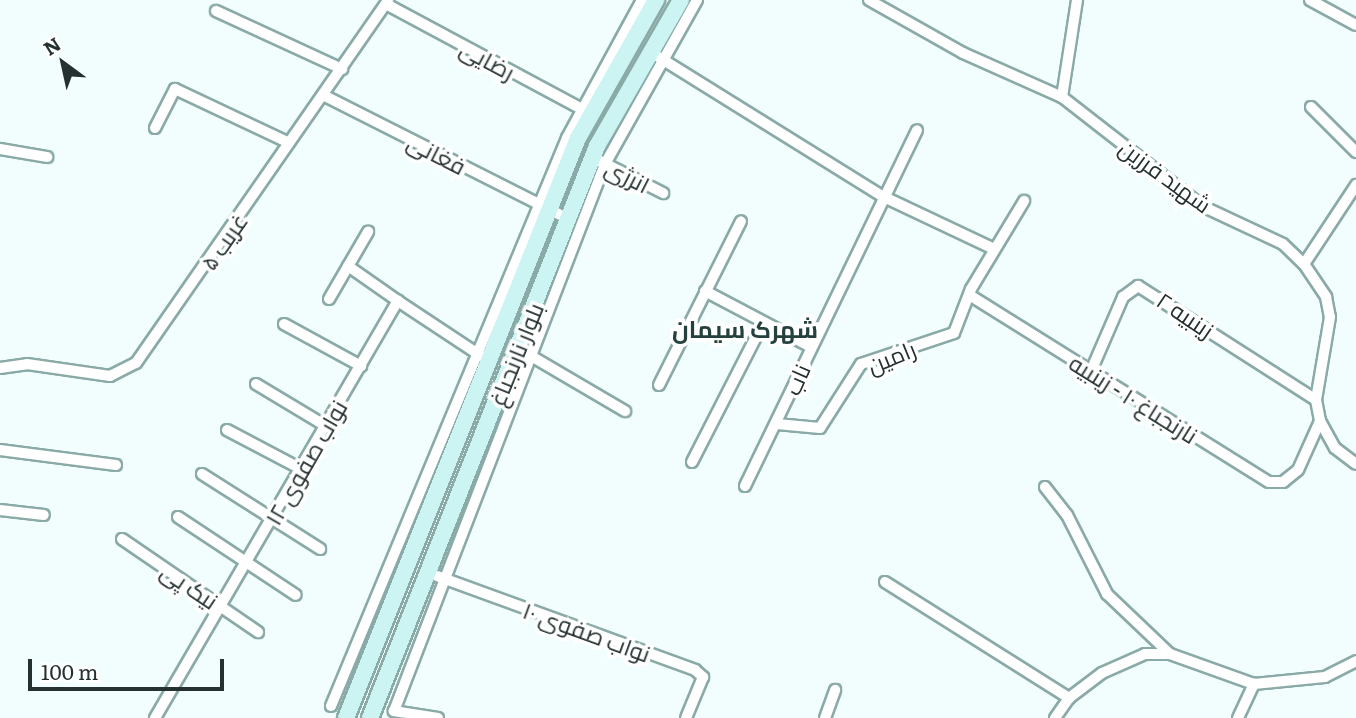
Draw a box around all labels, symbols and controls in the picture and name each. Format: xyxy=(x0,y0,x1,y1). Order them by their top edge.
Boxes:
north arrow xyxy=(28,28,98,98)
text: N xyxy=(37,29,66,61)
street label: رضایی xyxy=(456,33,520,85)
street label: فغانی xyxy=(403,127,471,179)
street label: شهید فرزین xyxy=(1115,132,1217,218)
street label: انرژی xyxy=(601,152,655,198)
street label: غریب ۵ xyxy=(194,207,252,275)
street label: زینبیه ۲ xyxy=(1152,285,1220,343)
street label: بلوار نارنجباغ xyxy=(482,299,548,409)
district label: شهرک سیمان xyxy=(672,314,818,342)
street label: رامین xyxy=(863,334,919,378)
street label: نارنجباغ ۱۰ - زینبیه xyxy=(1065,348,1203,448)
street label: ناب xyxy=(777,359,815,399)
street label: نواب صفوی ۱۲ xyxy=(258,395,352,529)
street label: نیک پی xyxy=(156,556,224,614)
street label: نواب صفوی ۱۰ xyxy=(520,595,654,667)
scale bar xyxy=(32,644,228,688)
text: 100 m xyxy=(41,655,98,686)

